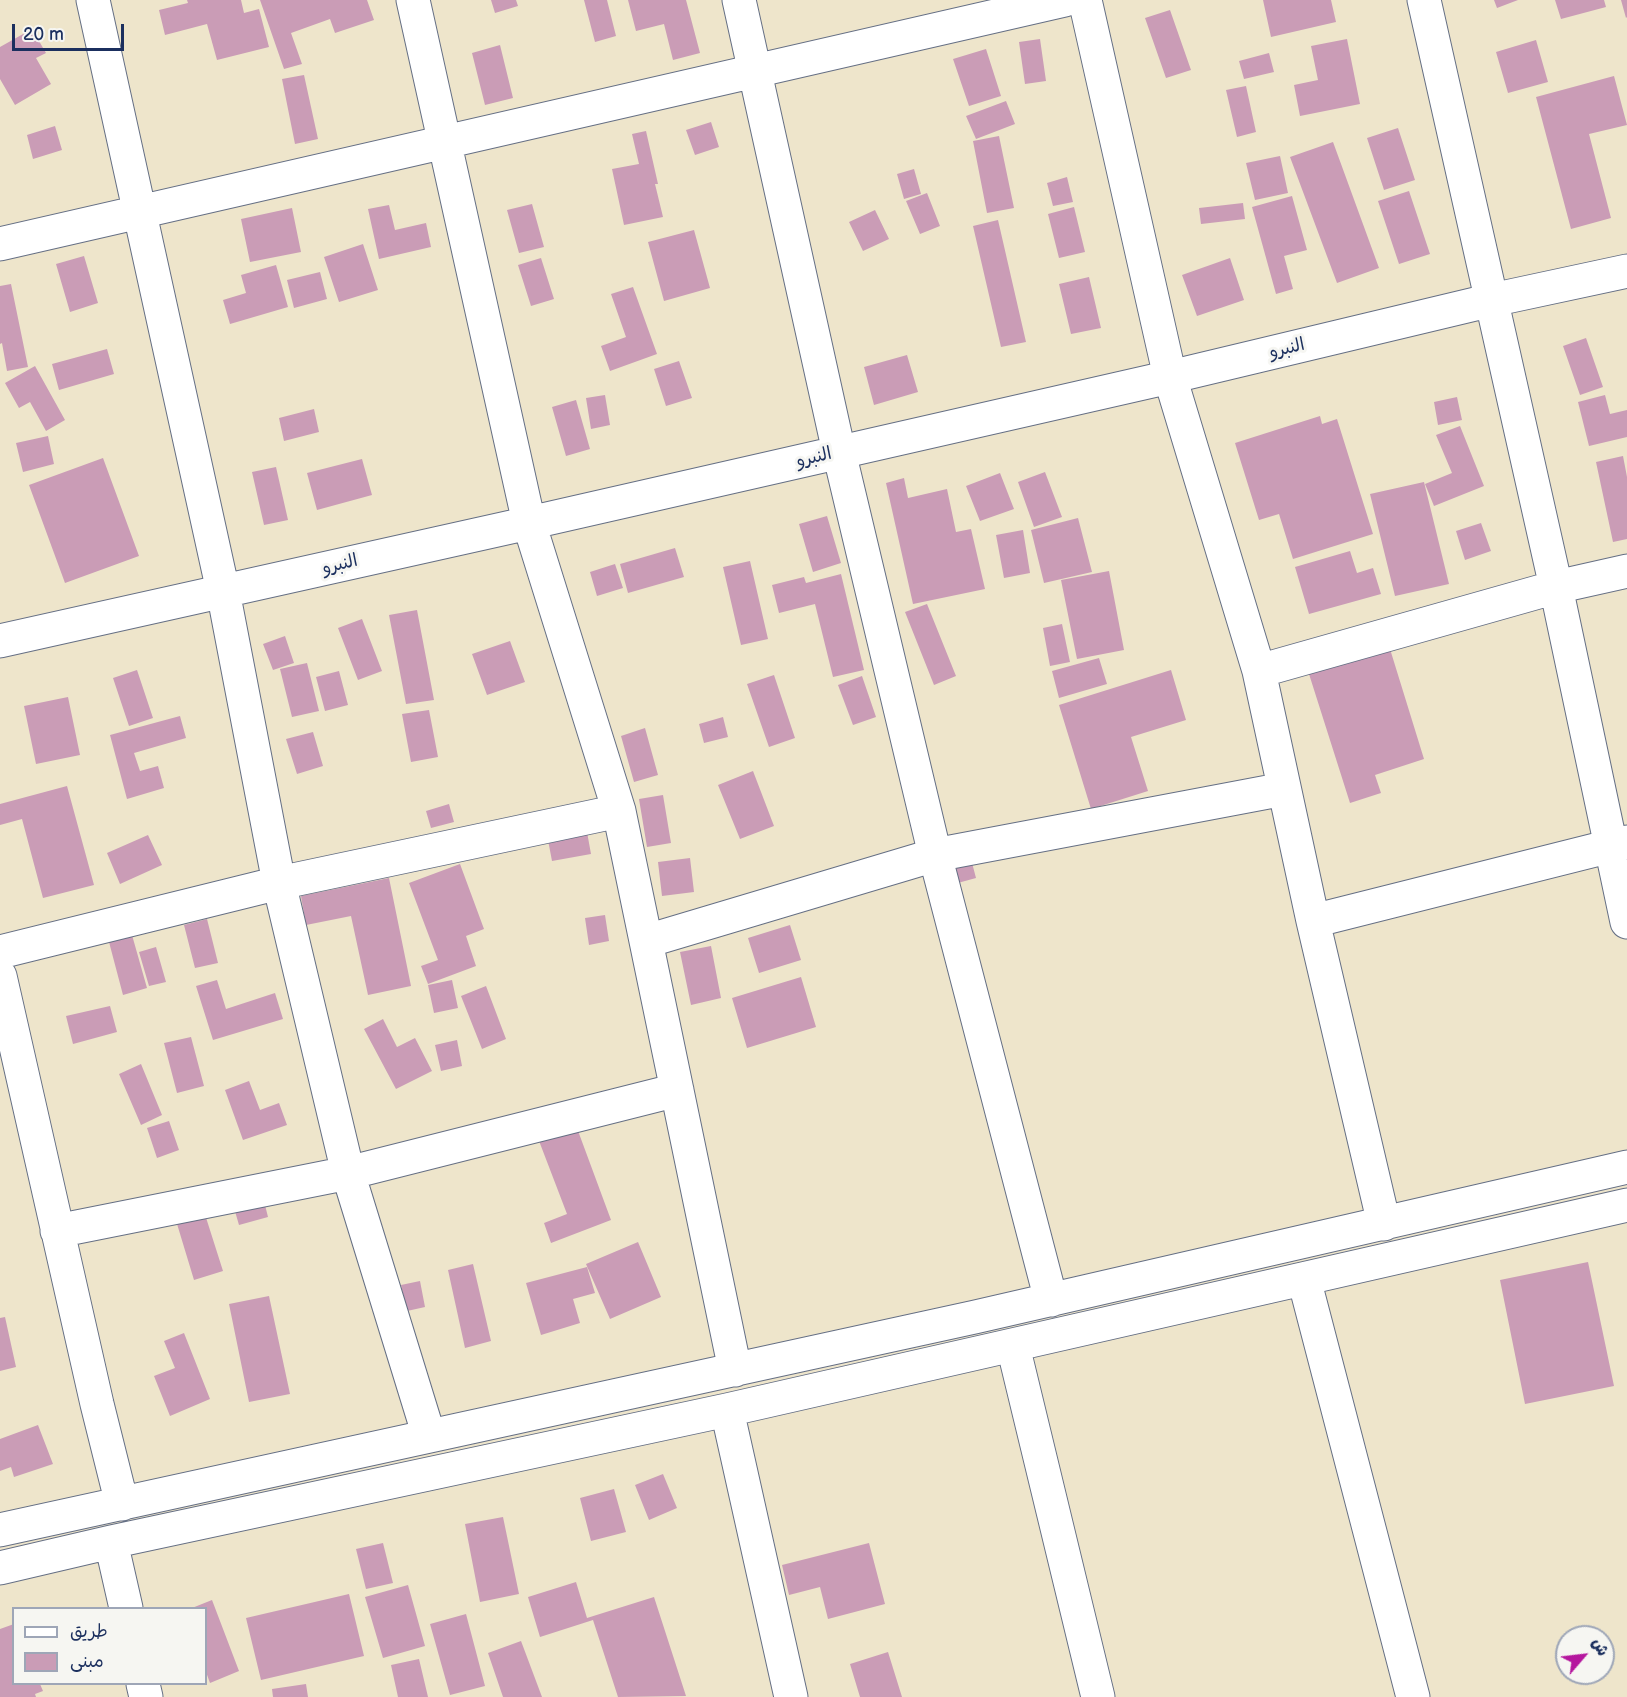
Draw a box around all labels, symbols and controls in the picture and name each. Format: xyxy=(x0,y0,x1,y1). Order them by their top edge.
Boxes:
scale bar xyxy=(15,12,128,50)
text: 20 m xyxy=(23,24,64,45)
street label: النبرو xyxy=(1267,334,1307,364)
street label: النبرو xyxy=(794,443,834,473)
street label: النبرو xyxy=(320,550,360,580)
legend xyxy=(12,1607,207,1685)
text: طريق xyxy=(70,1621,108,1642)
north arrow xyxy=(1555,1625,1615,1685)
text: ش xyxy=(1587,1635,1612,1659)
text: مبنى xyxy=(70,1651,104,1672)

